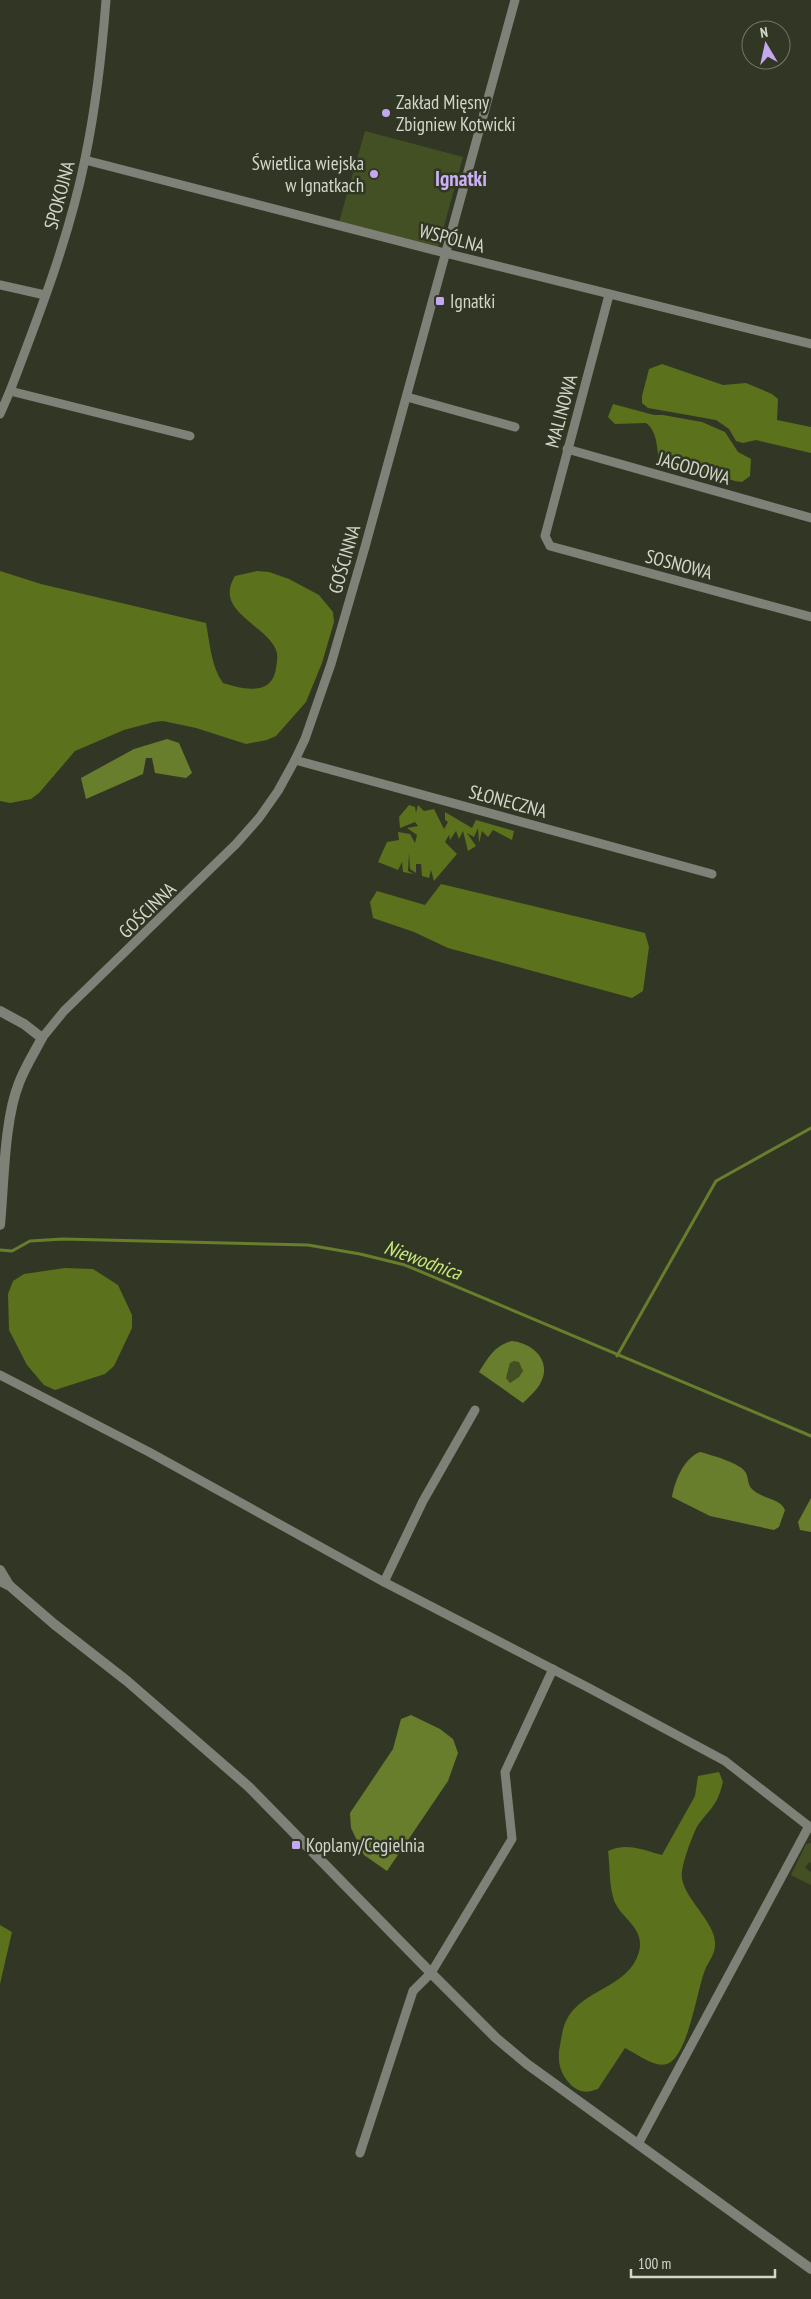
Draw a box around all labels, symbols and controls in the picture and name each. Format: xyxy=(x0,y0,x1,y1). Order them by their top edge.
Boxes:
north arrow xyxy=(741,20,791,70)
text: N xyxy=(759,23,769,42)
place label: Zakład Mięsny Zbigniew Kotwicki xyxy=(396,90,516,136)
marker: Zakład Mięsny Zbigniew Kotwicki xyxy=(380,107,392,119)
place label: Świetlica wiejska w Ignatkach xyxy=(252,151,364,197)
street label: SPOKOJNA xyxy=(38,158,80,232)
district label: Ignatki xyxy=(435,165,487,192)
marker: Świetlica wiejska w Ignatkach xyxy=(368,168,380,180)
street label: WSPÓLNA xyxy=(417,218,487,258)
place label: Ignatki xyxy=(450,289,495,313)
marker: Ignatki xyxy=(434,295,446,307)
street label: MALINOWA xyxy=(540,372,582,450)
street label: JAGODOWA xyxy=(654,446,733,490)
street label: GOŚCINNA xyxy=(323,522,365,596)
street label: SOSNOWA xyxy=(643,544,715,584)
street label: SŁONECZNA xyxy=(466,779,550,823)
street label: GOŚCINNA xyxy=(113,877,181,943)
water label: Niewodnica xyxy=(381,1234,466,1286)
place label: Koplany/Cegielnia xyxy=(306,1833,425,1857)
marker: Koplany/Cegielnia xyxy=(290,1839,302,1851)
scale bar xyxy=(631,2246,775,2278)
text: 100 m xyxy=(638,2254,671,2273)

